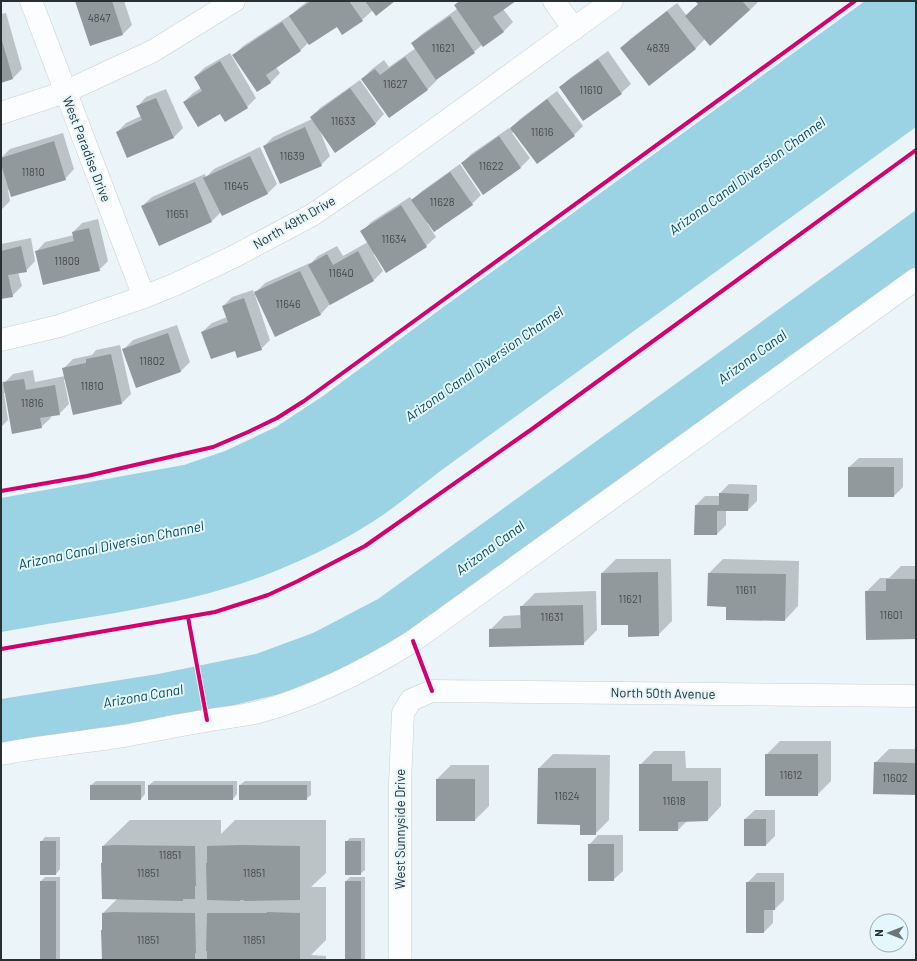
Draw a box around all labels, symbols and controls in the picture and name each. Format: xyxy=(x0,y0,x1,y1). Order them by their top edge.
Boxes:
house number: 4847 xyxy=(88,11,110,24)
house number: 11621 xyxy=(432,41,455,54)
house number: 4839 xyxy=(646,41,670,54)
house number: 11627 xyxy=(383,77,407,90)
house number: 11610 xyxy=(579,83,603,96)
street label: West Paradise Drive xyxy=(59,94,115,204)
water label: Arizona Canal Diversion Channel xyxy=(665,113,828,238)
house number: 11633 xyxy=(331,114,355,127)
house number: 11616 xyxy=(531,125,554,138)
house number: 11639 xyxy=(280,149,305,162)
house number: 11622 xyxy=(478,159,504,172)
house number: 11810 xyxy=(21,165,45,178)
house number: 11645 xyxy=(223,179,249,192)
street label: North 49th Drive xyxy=(250,192,338,252)
house number: 11628 xyxy=(429,195,455,208)
house number: 11651 xyxy=(166,207,188,220)
house number: 11634 xyxy=(381,232,407,245)
house number: 11809 xyxy=(54,254,80,267)
house number: 11640 xyxy=(328,266,354,279)
house number: 11646 xyxy=(275,297,301,310)
water label: Arizona Canal Diversion Channel xyxy=(401,302,566,425)
water label: Arizona Canal xyxy=(714,326,789,387)
house number: 11802 xyxy=(139,354,165,367)
house number: 11810 xyxy=(80,379,104,392)
house number: 11816 xyxy=(21,396,44,409)
water label: Arizona Canal Diversion Channel xyxy=(17,517,205,572)
water label: Arizona Canal xyxy=(452,517,527,578)
house number: 11611 xyxy=(736,583,756,596)
house number: 11621 xyxy=(619,592,642,605)
house number: 11601 xyxy=(879,608,903,621)
house number: 11631 xyxy=(541,610,563,623)
water label: Arizona Canal xyxy=(102,680,184,711)
street label: North 50th Avenue xyxy=(610,684,716,702)
house number: 11612 xyxy=(780,768,803,781)
street label: West Sunnyside Drive xyxy=(392,769,408,889)
house number: 11602 xyxy=(882,771,908,784)
house number: 11624 xyxy=(554,789,580,802)
house number: 11618 xyxy=(663,794,686,807)
house number: 11851 xyxy=(159,848,181,861)
house number: 11851 xyxy=(137,866,159,879)
house number: 11851 xyxy=(243,866,265,879)
north arrow xyxy=(869,913,909,953)
text: N xyxy=(872,929,885,937)
house number: 11851 xyxy=(137,933,159,946)
house number: 11851 xyxy=(243,933,265,946)

